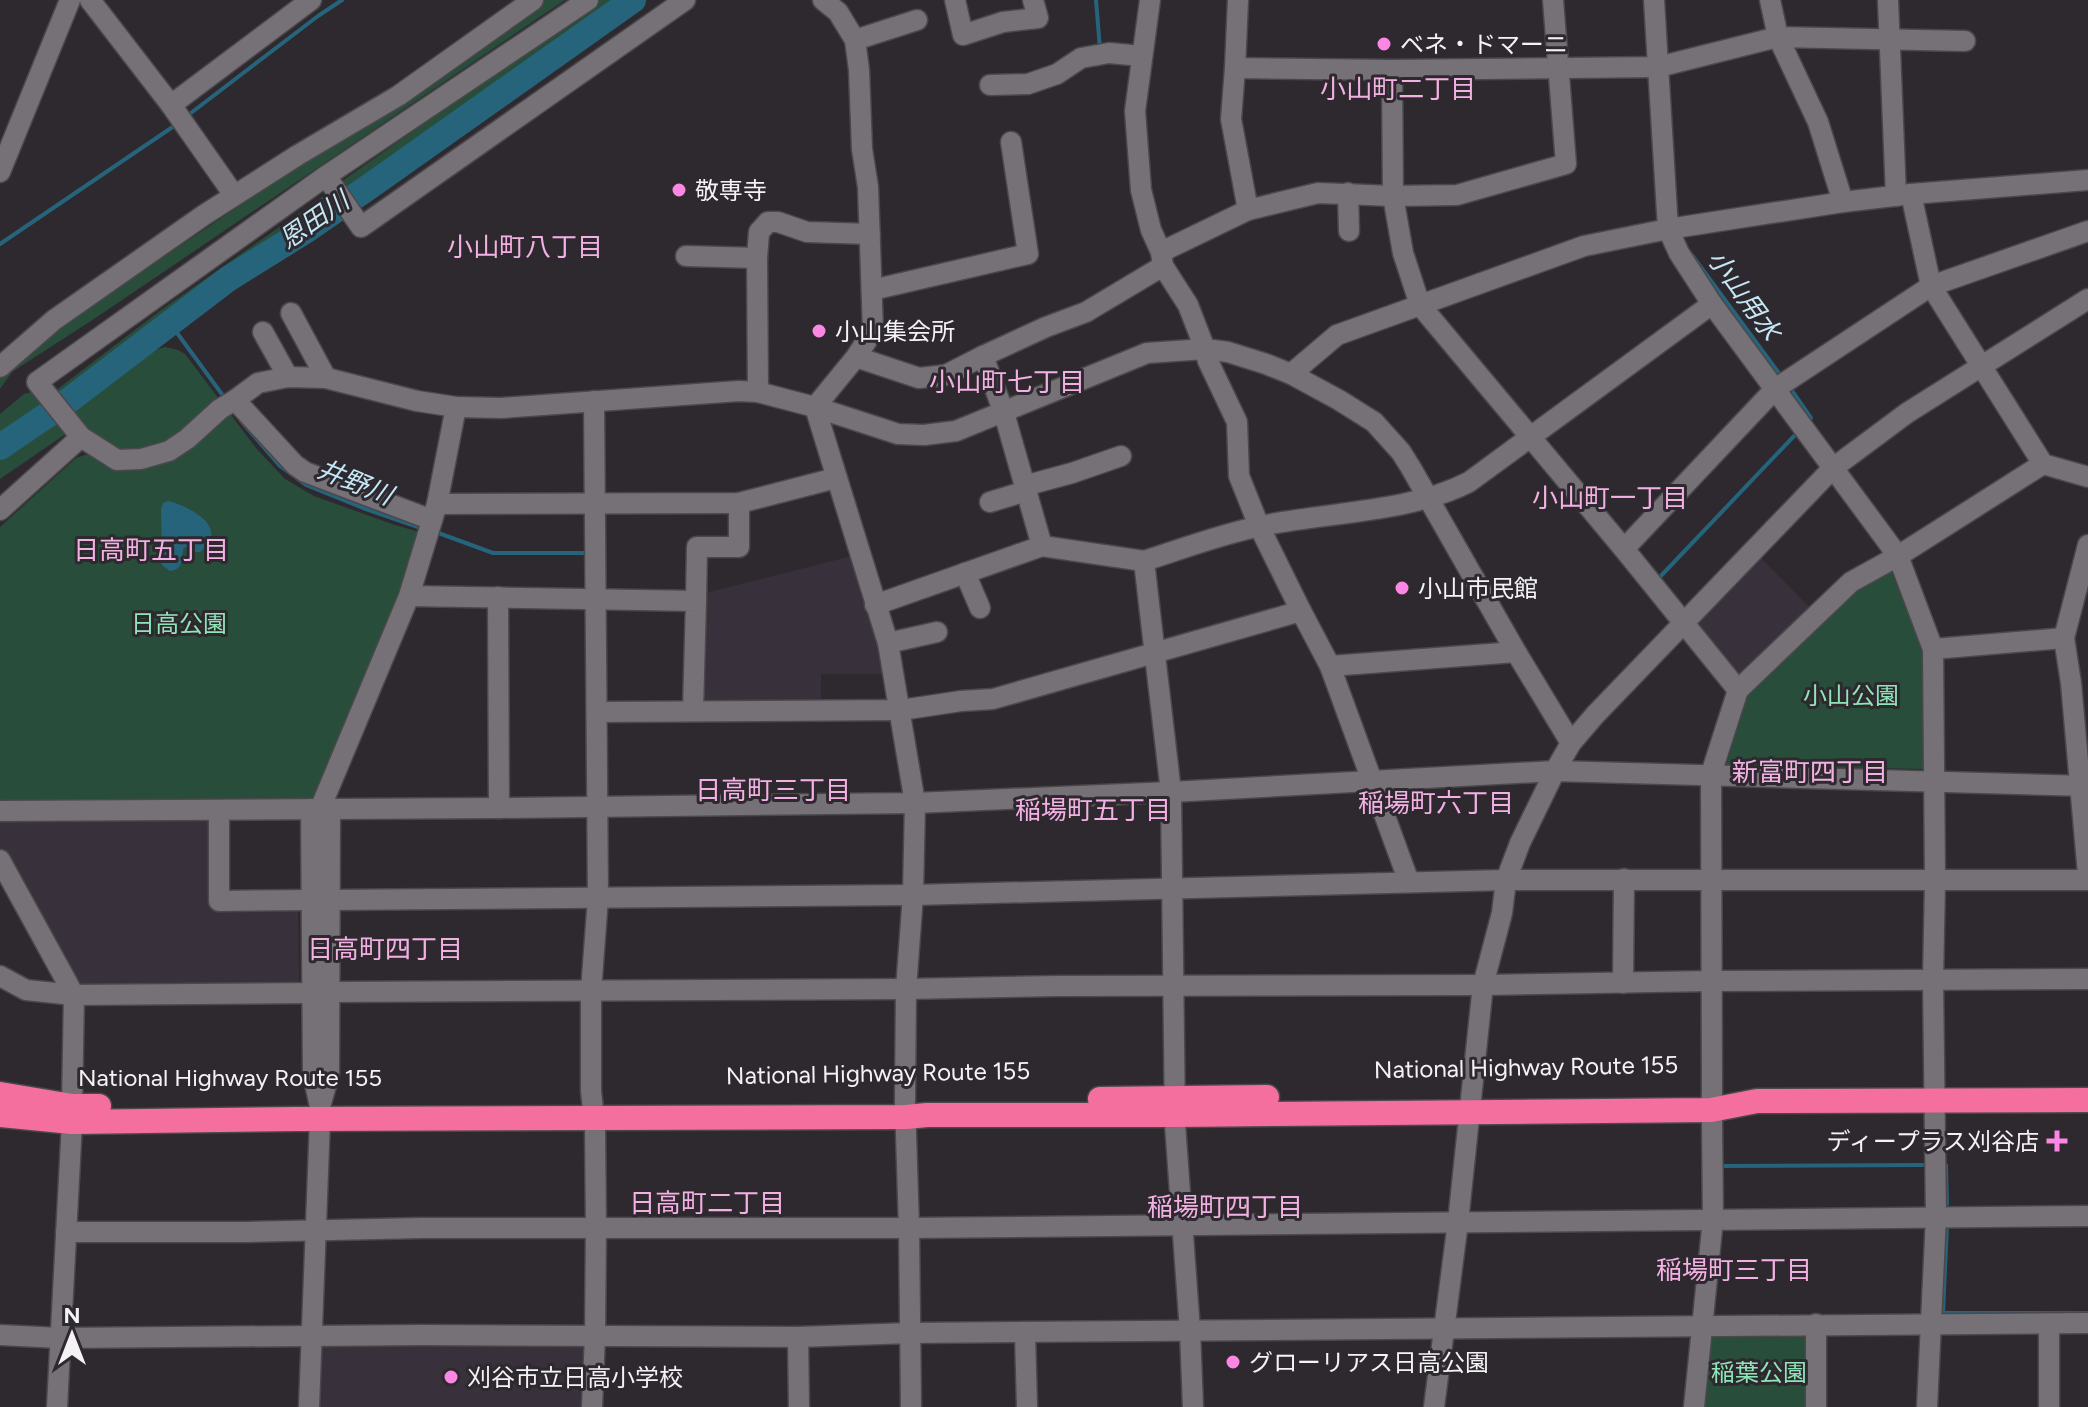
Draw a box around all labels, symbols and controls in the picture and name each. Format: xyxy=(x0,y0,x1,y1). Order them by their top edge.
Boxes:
place label: ベネ・ドマーニ xyxy=(1400,30,1568,59)
marker: ベネ・ドマーニ xyxy=(1375,35,1393,53)
district label: 小山町二丁目 xyxy=(1320,73,1476,105)
place label: 敬専寺 xyxy=(695,176,767,205)
marker: 敬専寺 xyxy=(670,181,688,199)
water label: 恩田川 xyxy=(273,183,358,255)
district label: 小山町八丁目 xyxy=(447,231,603,263)
water label: 小山用水 xyxy=(1700,244,1789,349)
place label: 小山集会所 xyxy=(835,317,955,346)
marker: 小山集会所 xyxy=(810,322,828,340)
district label: 小山町七丁目 xyxy=(929,366,1085,398)
water label: 井野川 xyxy=(313,453,400,513)
district label: 小山町一丁目 xyxy=(1532,482,1688,514)
district label: 日高町五丁目 xyxy=(73,534,229,566)
place label: 小山市民館 xyxy=(1418,574,1538,603)
marker: 小山市民館 xyxy=(1393,579,1411,597)
park label: 日高公園 xyxy=(131,609,227,638)
park label: 小山公園 xyxy=(1803,681,1899,710)
district label: 新富町四丁目 xyxy=(1732,756,1888,788)
district label: 日高町三丁目 xyxy=(695,774,851,806)
district label: 稲場町六丁目 xyxy=(1358,787,1514,819)
district label: 稲場町五丁目 xyxy=(1015,794,1171,826)
district label: 日高町四丁目 xyxy=(307,933,463,965)
street label: National Highway Route 155 xyxy=(1374,1050,1678,1084)
street label: National Highway Route 155 xyxy=(726,1056,1030,1090)
street label: National Highway Route 155 xyxy=(78,1063,382,1092)
place label: ディープラス刈谷店 xyxy=(1827,1127,2039,1156)
marker: ディープラス刈谷店 xyxy=(2046,1130,2068,1152)
district label: 日高町二丁目 xyxy=(629,1187,785,1219)
district label: 稲場町四丁目 xyxy=(1147,1191,1303,1223)
district label: 稲場町三丁目 xyxy=(1656,1254,1812,1286)
north arrow xyxy=(32,1295,112,1375)
text: N xyxy=(63,1302,81,1329)
place label: グローリアス日高公園 xyxy=(1249,1348,1489,1377)
marker: グローリアス日高公園 xyxy=(1224,1353,1242,1371)
park label: 稲葉公園 xyxy=(1711,1358,1807,1387)
place label: 刈谷市立日高小学校 xyxy=(467,1363,683,1392)
marker: 刈谷市立日高小学校 xyxy=(442,1368,460,1386)

